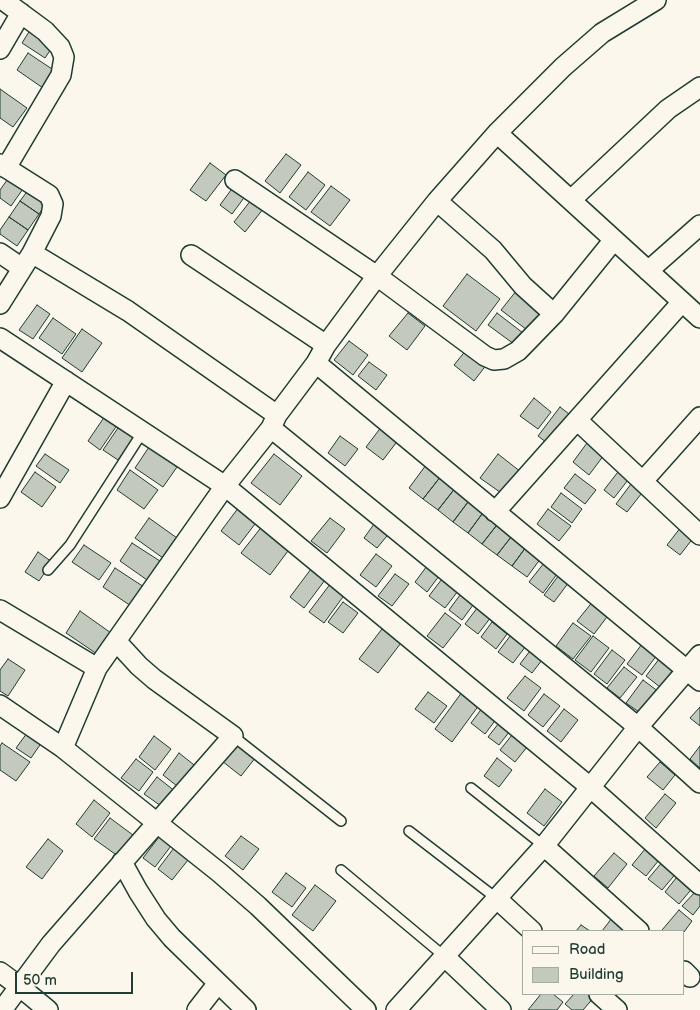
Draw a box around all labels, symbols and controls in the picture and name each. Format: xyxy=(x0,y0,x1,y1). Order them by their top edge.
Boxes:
legend xyxy=(522,930,685,995)
text: Road xyxy=(569,940,605,959)
scale bar xyxy=(18,962,135,994)
text: Building xyxy=(569,965,624,984)
text: 50 m xyxy=(23,971,57,990)

